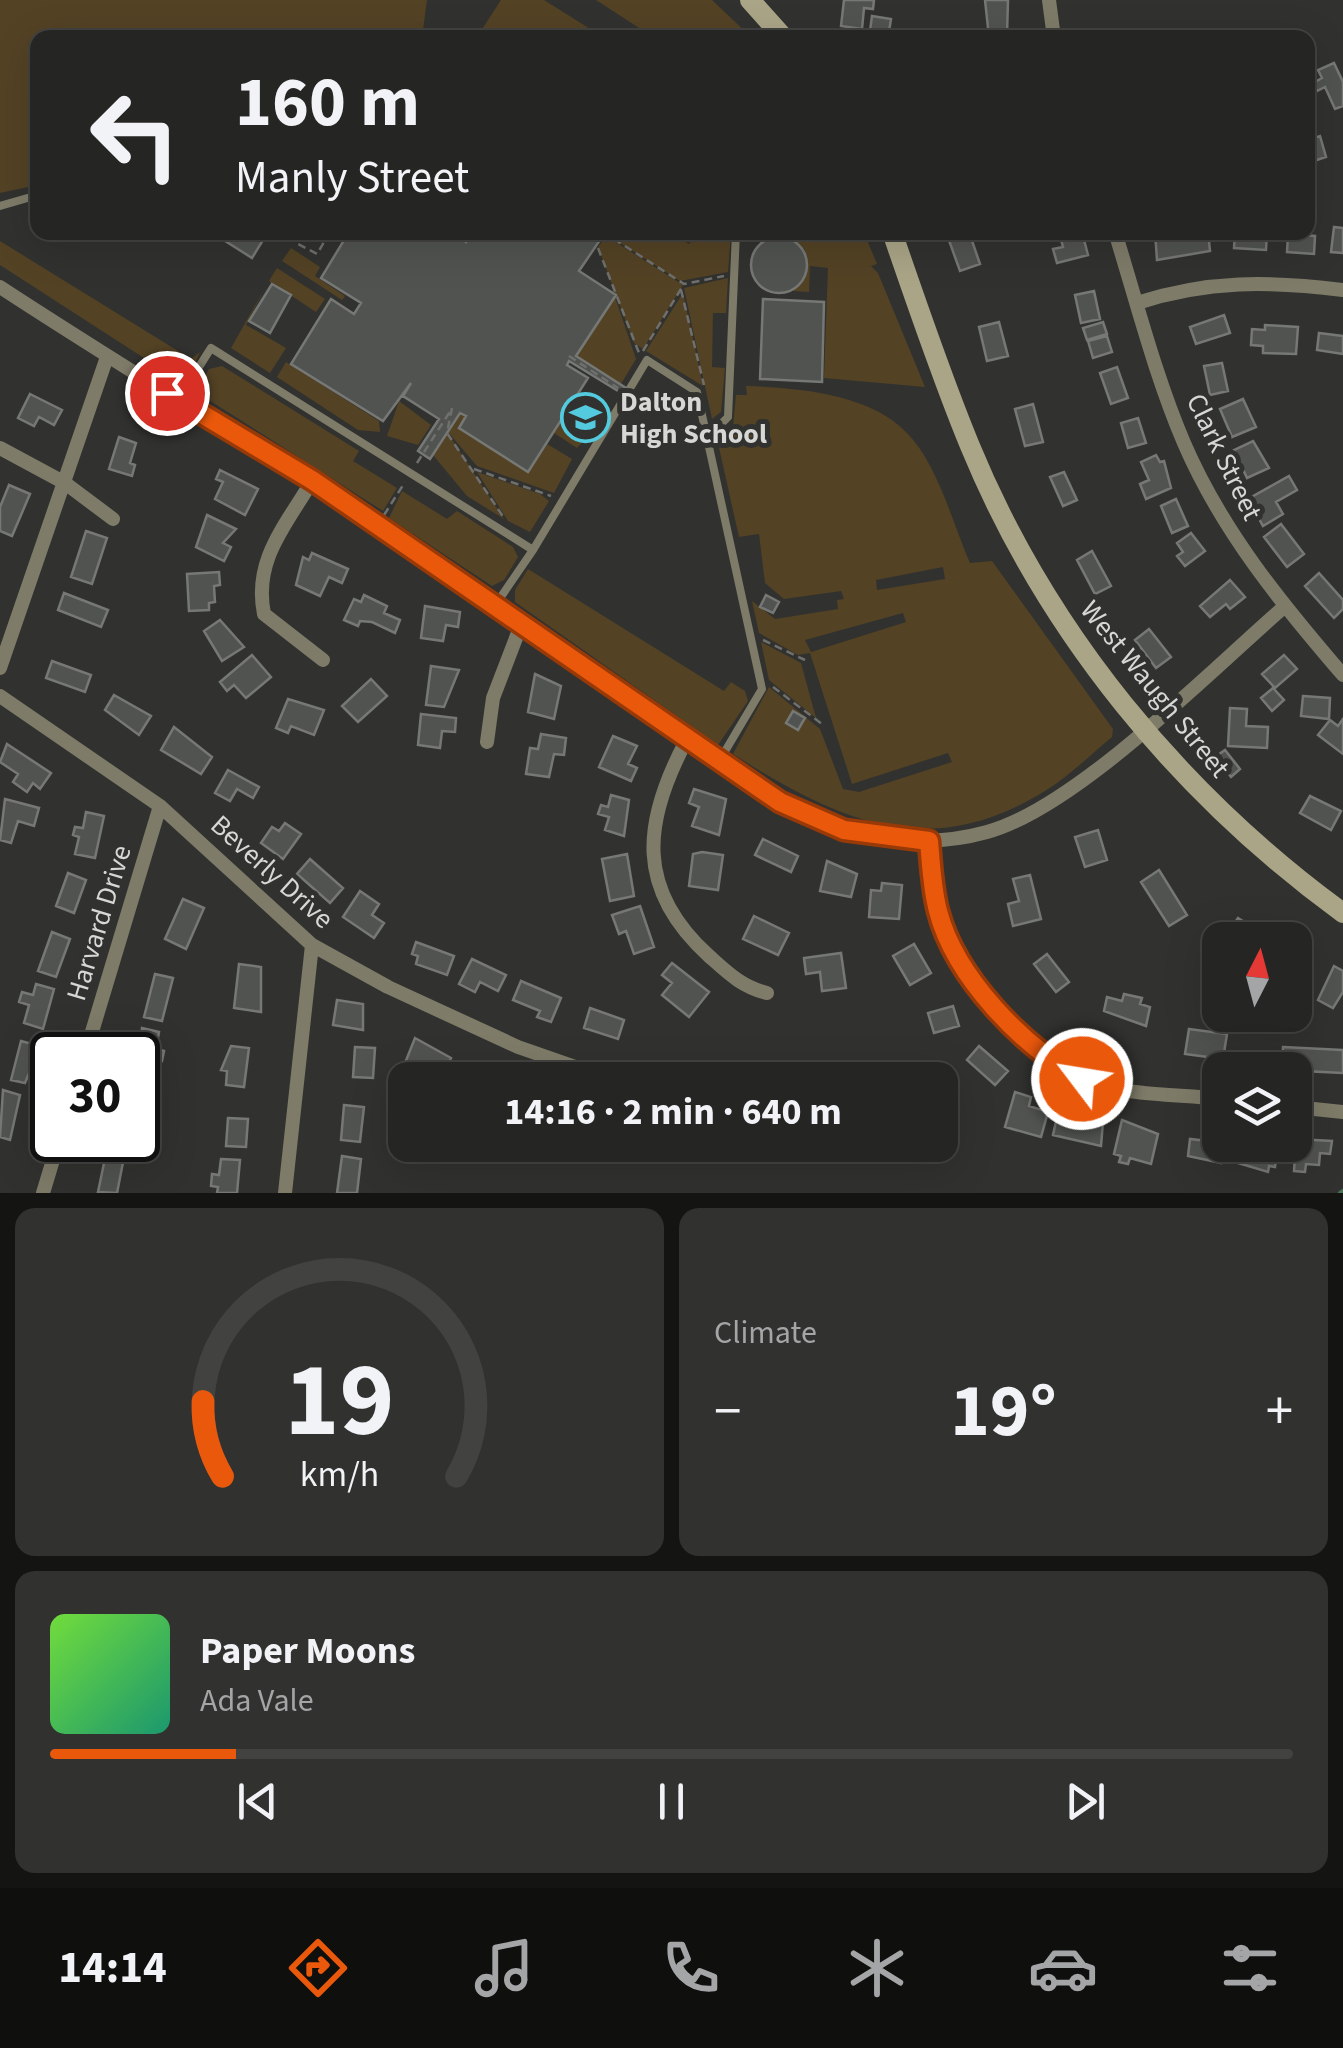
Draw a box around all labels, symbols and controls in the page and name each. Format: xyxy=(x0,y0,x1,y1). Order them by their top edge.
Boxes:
text: 160 m xyxy=(235,53,420,153)
icon: left xyxy=(70,70,200,200)
text: Manly Street xyxy=(235,146,469,210)
pin xyxy=(125,351,210,436)
icon: arrive xyxy=(140,366,195,421)
place label: Dalton High School xyxy=(620,382,767,454)
street label: Clark Street xyxy=(1176,387,1272,528)
school or university icon: Dalton High School xyxy=(559,392,611,444)
street label: West Waugh Street xyxy=(1071,592,1240,787)
street label: Beverly Drive xyxy=(202,806,342,938)
street label: Harvard Drive xyxy=(56,840,142,1006)
north arrow xyxy=(1202,922,1312,1032)
map controls xyxy=(1202,922,1312,1162)
position arrow xyxy=(1030,1027,1134,1131)
speed limit sign: 30 xyxy=(30,1032,160,1162)
button: layers xyxy=(1202,1052,1312,1162)
text: 14:16 · 2 min · 640 m xyxy=(504,1085,842,1139)
text: Climate xyxy=(714,1310,817,1356)
text: 19 xyxy=(285,1328,394,1476)
text: 19° xyxy=(950,1358,1057,1465)
text: − xyxy=(714,1373,741,1451)
text: + xyxy=(1266,1373,1293,1451)
text: km/h xyxy=(300,1449,379,1500)
text: Paper Moons xyxy=(200,1624,415,1678)
text: Ada Vale xyxy=(200,1678,314,1724)
icon: previous xyxy=(230,1774,285,1829)
icon: pause xyxy=(644,1774,699,1829)
icon: next xyxy=(1058,1774,1113,1829)
icon: directions xyxy=(283,1933,353,2003)
icon: music xyxy=(469,1933,539,2003)
icon: phone xyxy=(656,1933,726,2003)
icon: climate xyxy=(842,1933,912,2003)
icon: car xyxy=(1028,1933,1098,2003)
icon: filters xyxy=(1215,1933,1285,2003)
text: 14:14 xyxy=(58,1936,167,2000)

